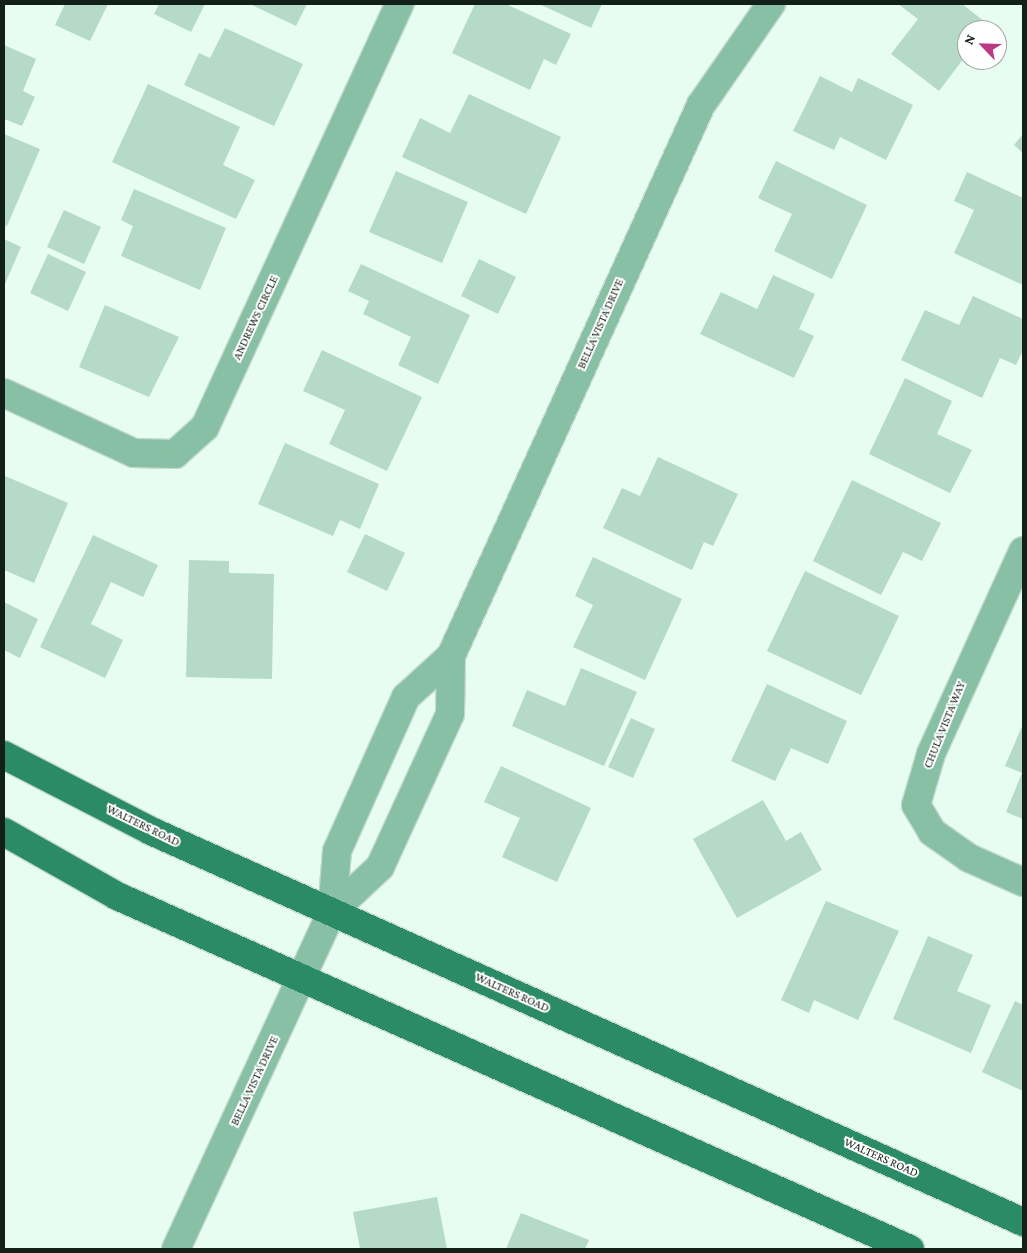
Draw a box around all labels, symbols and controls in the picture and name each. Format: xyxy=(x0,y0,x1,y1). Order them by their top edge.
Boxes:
north arrow xyxy=(957,20,1007,70)
text: N xyxy=(960,32,978,47)
street label: ANDREWS CIRCLE xyxy=(230,274,282,362)
street label: BELLA VISTA DRIVE xyxy=(575,277,627,371)
street label: CHULA VISTA WAY xyxy=(921,680,969,770)
street label: WALTERS ROAD xyxy=(104,802,182,850)
street label: WALTERS ROAD xyxy=(473,970,551,1016)
street label: BELLA VISTA DRIVE xyxy=(228,1034,282,1128)
street label: WALTERS ROAD xyxy=(842,1135,920,1181)

